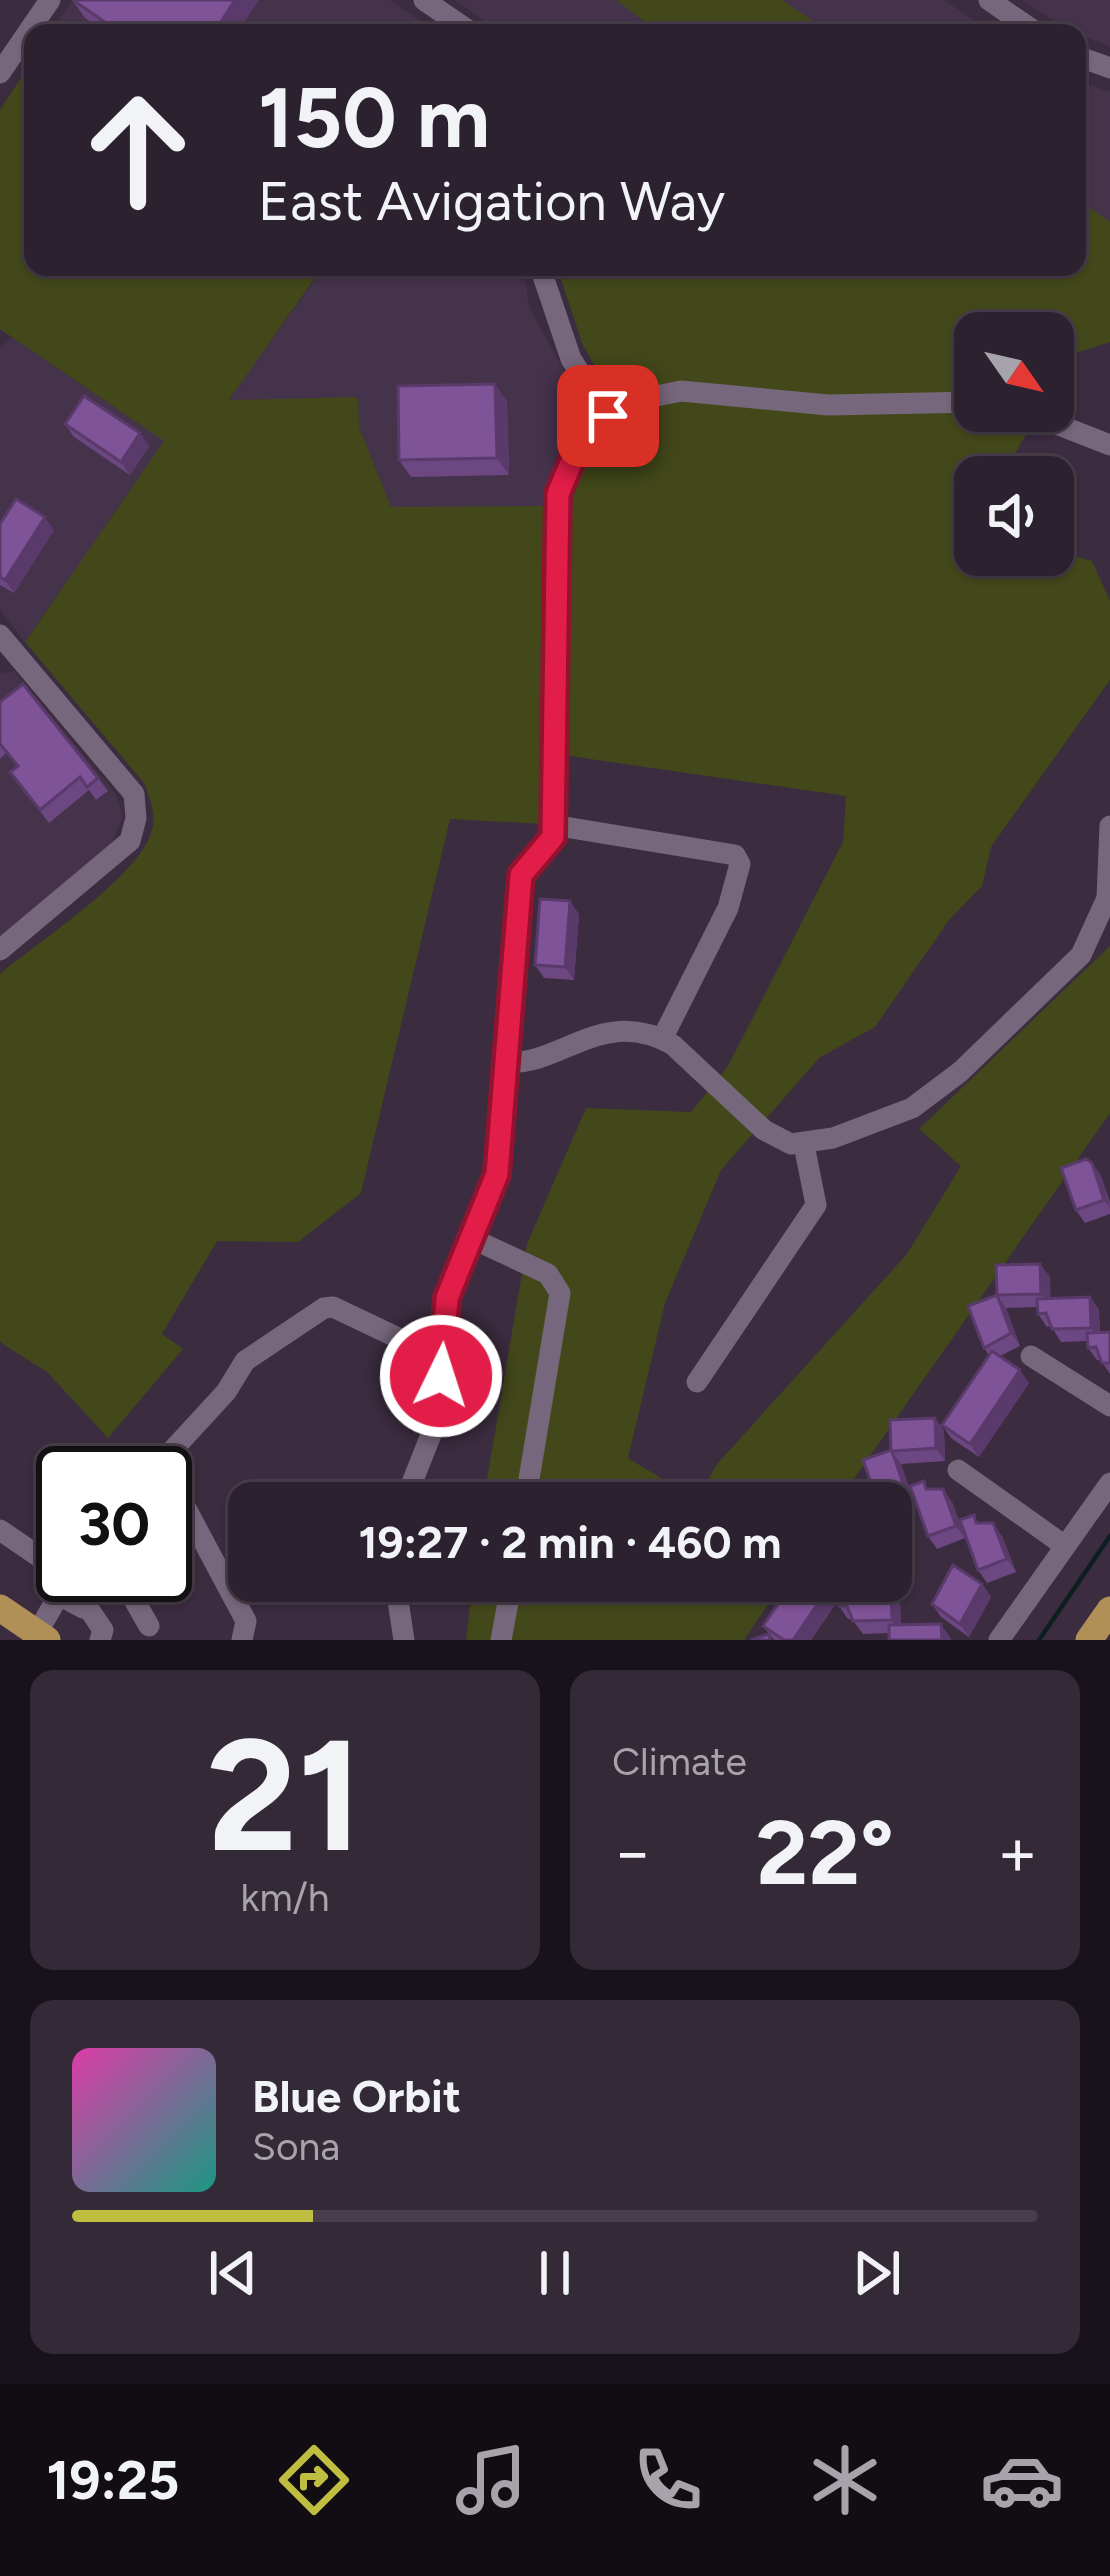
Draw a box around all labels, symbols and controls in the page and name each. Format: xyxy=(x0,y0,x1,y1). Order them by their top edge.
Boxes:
text: 150 m xyxy=(258,67,490,168)
icon: ahead xyxy=(60,72,216,228)
text: East Avigation Way xyxy=(258,169,725,234)
north arrow xyxy=(954,312,1074,432)
map controls xyxy=(954,312,1074,576)
pin xyxy=(557,365,659,467)
icon: arrive xyxy=(575,383,641,449)
button: sound xyxy=(954,456,1074,576)
position arrow xyxy=(378,1313,504,1439)
speed limit sign: 30 xyxy=(36,1446,192,1602)
text: 19:27 · 2 min · 460 m xyxy=(358,1515,782,1569)
text: 21 xyxy=(207,1702,363,1889)
text: Climate xyxy=(612,1738,747,1785)
text: 22° xyxy=(756,1798,894,1907)
text: − xyxy=(612,1812,653,1892)
text: + xyxy=(997,1812,1038,1892)
text: km/h xyxy=(240,1874,330,1921)
text: Blue Orbit xyxy=(252,2069,461,2123)
text: Sona xyxy=(252,2123,340,2170)
icon: previous xyxy=(200,2240,266,2306)
icon: pause xyxy=(522,2240,588,2306)
icon: next xyxy=(844,2240,910,2306)
icon: directions xyxy=(272,2438,356,2522)
icon: music xyxy=(449,2438,533,2522)
icon: phone xyxy=(626,2438,710,2522)
icon: climate xyxy=(803,2438,887,2522)
icon: car xyxy=(980,2438,1064,2522)
text: 19:25 xyxy=(46,2448,179,2513)

